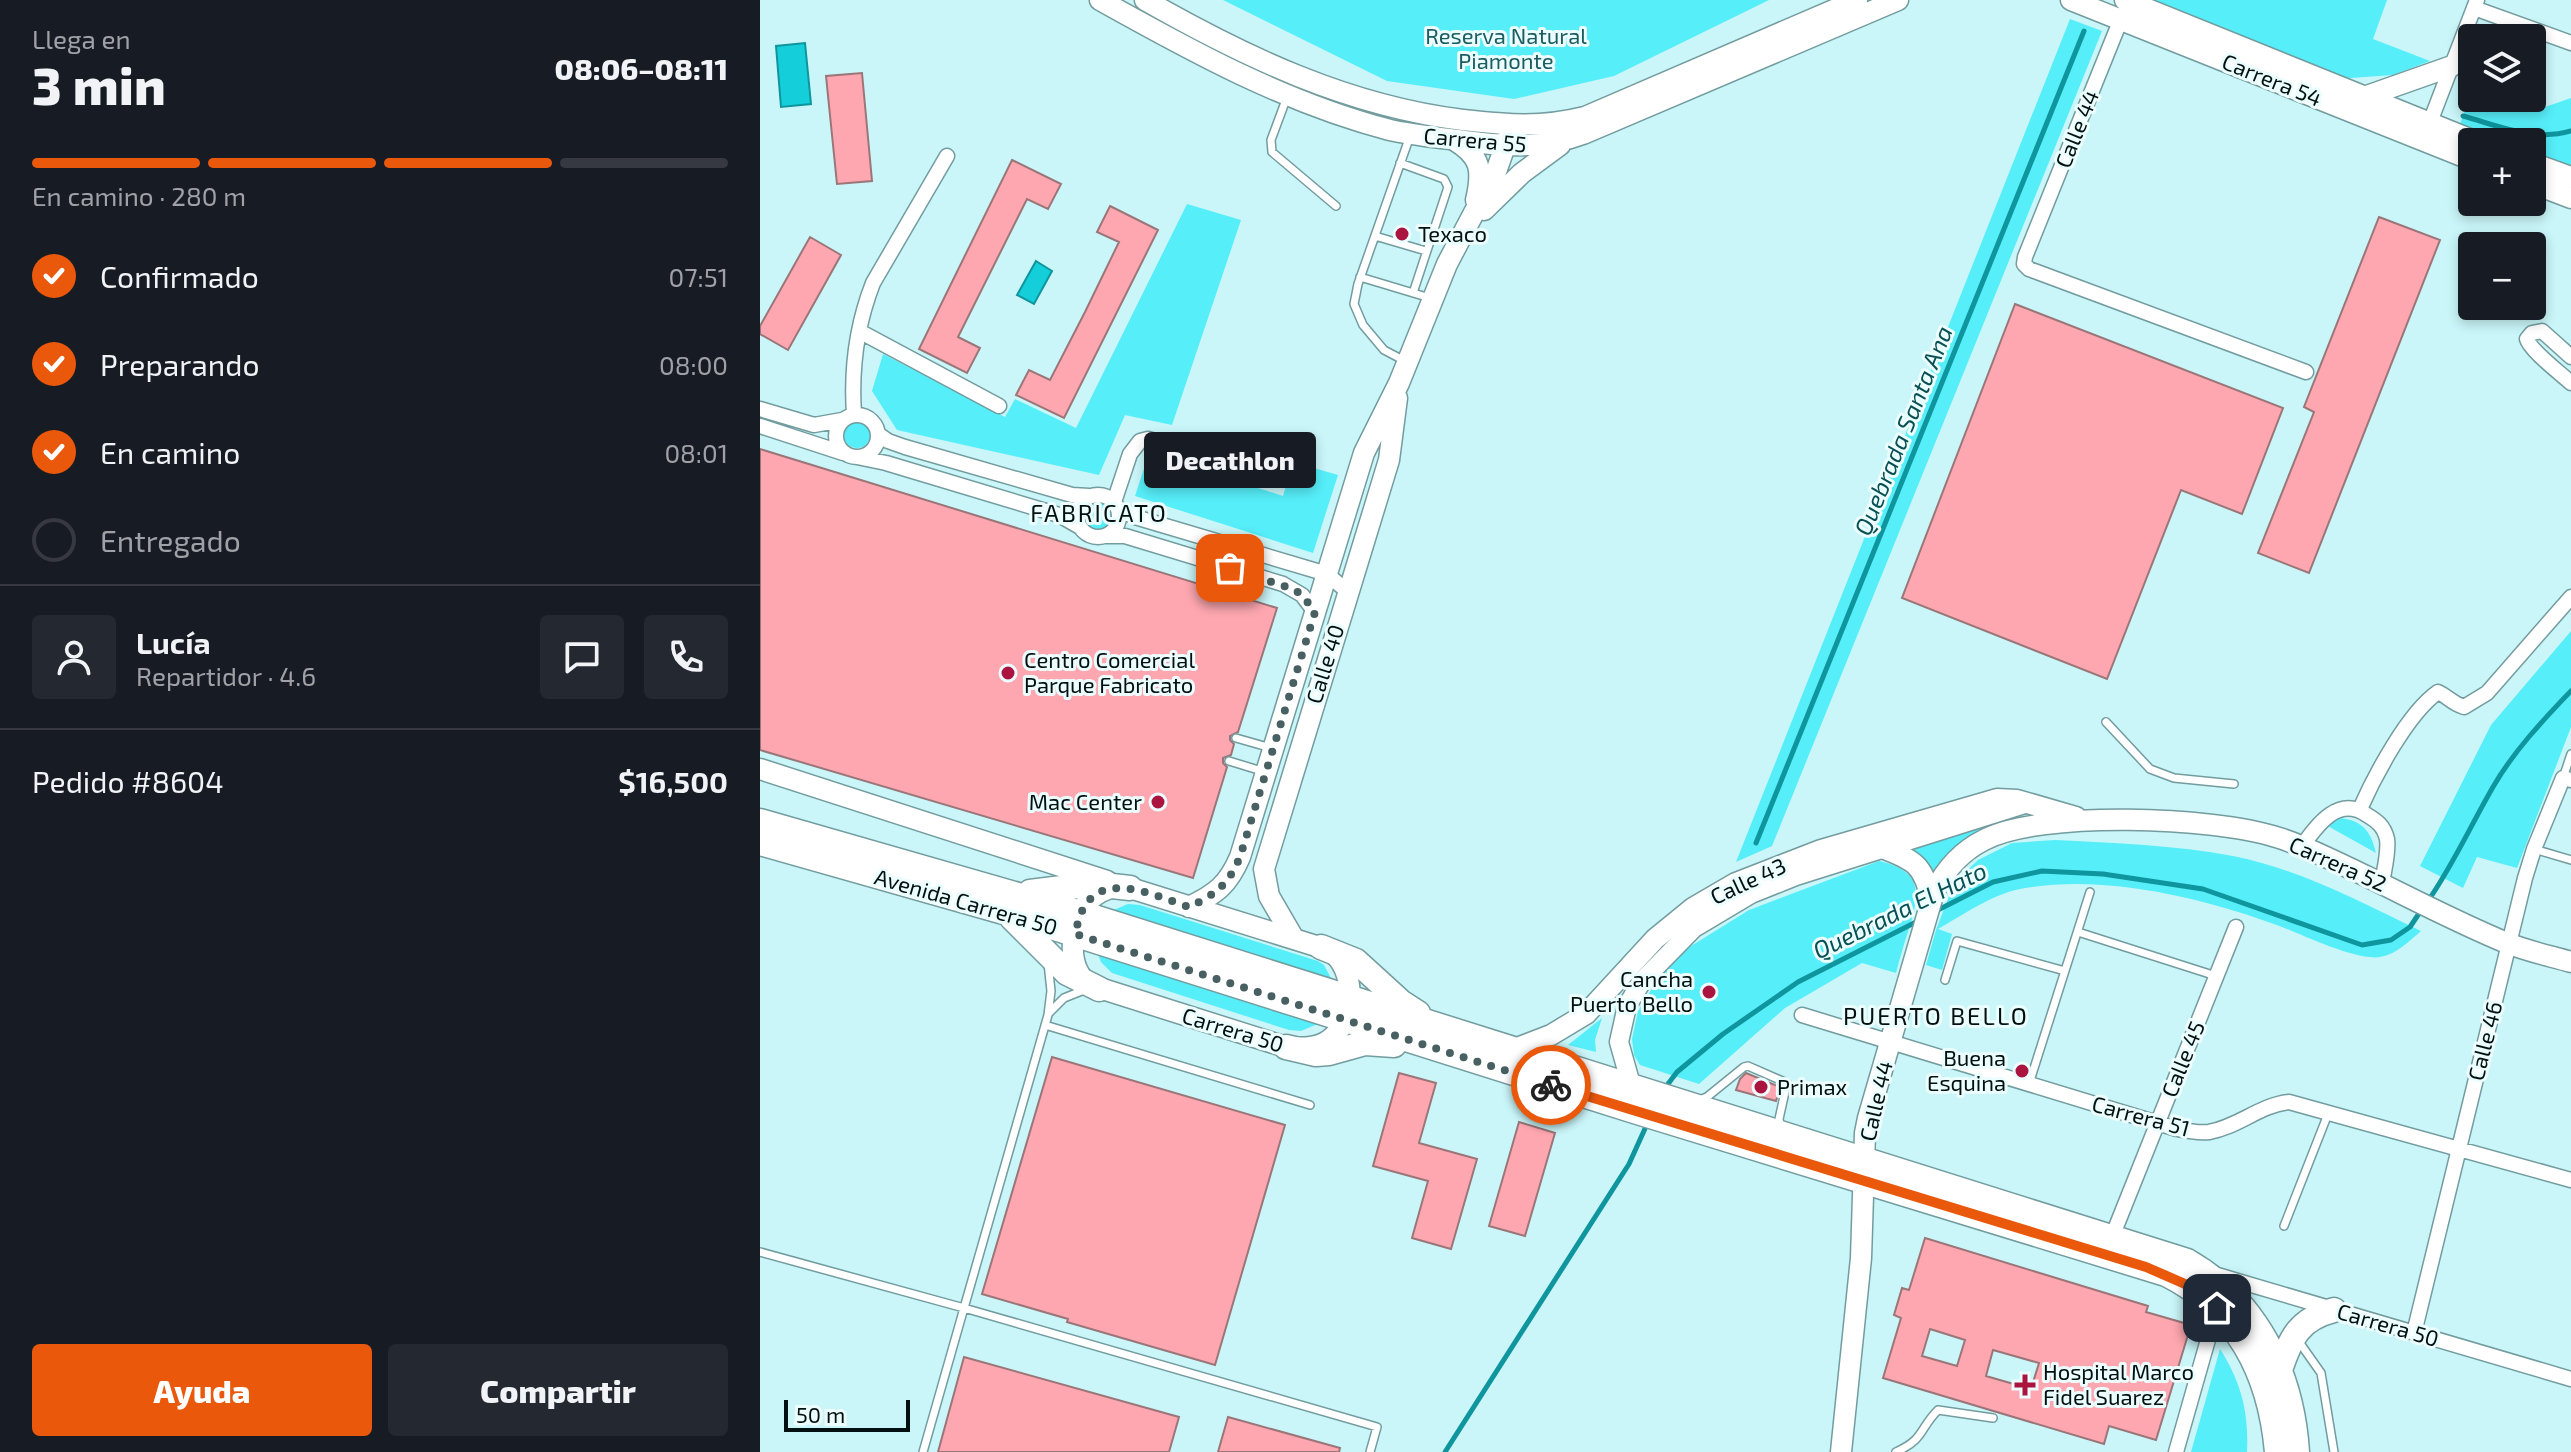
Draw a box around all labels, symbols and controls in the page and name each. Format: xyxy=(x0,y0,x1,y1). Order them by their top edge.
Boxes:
park label: Reserva Natural Piamonte xyxy=(1425,22,1587,73)
text: Llega en xyxy=(32,23,131,54)
map controls xyxy=(2458,24,2546,320)
button: layers xyxy=(2458,24,2546,112)
street label: Carrera 54 xyxy=(2219,47,2326,111)
text: 08:06–08:11 xyxy=(555,50,728,86)
text: 3 min xyxy=(32,53,166,115)
street label: Calle 44 xyxy=(2049,86,2103,171)
street label: Carrera 55 xyxy=(1423,122,1528,156)
button: + xyxy=(2458,128,2546,216)
text: En camino · 280 m xyxy=(32,180,246,211)
place label: Texaco xyxy=(1418,220,1487,246)
marker: Texaco xyxy=(1393,225,1411,243)
button: − xyxy=(2458,232,2546,320)
icon: check xyxy=(32,254,76,298)
text: Confirmado xyxy=(100,258,259,294)
text: 07:51 xyxy=(669,261,728,292)
water label: Quebrada Santa Ana xyxy=(1847,321,1958,539)
icon: check xyxy=(32,342,76,386)
text: Preparando xyxy=(100,346,259,382)
text: 08:00 xyxy=(659,349,728,380)
icon: check xyxy=(32,430,76,474)
callout: Decathlon xyxy=(1144,432,1316,488)
text: En camino xyxy=(100,434,240,470)
text: 08:01 xyxy=(664,437,728,468)
text: Decathlon xyxy=(1165,444,1295,475)
district label: FABRICATO xyxy=(1030,498,1168,527)
text: Entregado xyxy=(100,522,241,558)
pin xyxy=(1196,534,1264,602)
icon: bag xyxy=(1208,546,1252,590)
button: person xyxy=(32,615,116,699)
button: chat xyxy=(540,615,624,699)
button: phone xyxy=(644,615,728,699)
street label: Calle 40 xyxy=(1300,621,1348,706)
text: Lucía xyxy=(136,624,211,660)
place label: Centro Comercial Parque Fabricato xyxy=(1024,646,1195,697)
text: Repartidor · 4.6 xyxy=(136,660,316,691)
marker: Centro Comercial Parque Fabricato xyxy=(999,664,1017,682)
text: Pedido #8604 xyxy=(32,763,224,799)
text: $16,500 xyxy=(618,763,728,799)
place label: Mac Center xyxy=(1029,788,1142,814)
marker: Mac Center xyxy=(1149,793,1167,811)
street label: Carrera 52 xyxy=(2286,830,2391,896)
street label: Calle 43 xyxy=(1706,851,1789,909)
water label: Quebrada El Hato xyxy=(1808,855,1991,964)
street label: Avenida Carrera 50 xyxy=(872,862,1061,940)
place label: Cancha Puerto Bello xyxy=(1570,965,1693,1016)
marker: Cancha Puerto Bello xyxy=(1700,983,1718,1001)
street label: Calle 46 xyxy=(2462,999,2506,1083)
street label: Carrera 50 xyxy=(1179,1001,1287,1057)
district label: PUERTO BELLO xyxy=(1843,1001,2029,1030)
street label: Calle 45 xyxy=(2155,1017,2209,1100)
place label: Buena Esquina xyxy=(1927,1044,2006,1095)
courier xyxy=(1511,1045,1591,1125)
street label: Calle 44 xyxy=(1853,1058,1897,1143)
marker: Buena Esquina xyxy=(2013,1062,2031,1080)
icon: bike xyxy=(1529,1063,1573,1107)
place label: Primax xyxy=(1777,1073,1848,1099)
marker: Primax xyxy=(1752,1078,1770,1096)
street label: Carrera 51 xyxy=(2090,1090,2193,1141)
pin xyxy=(2183,1274,2251,1342)
icon: home xyxy=(2195,1286,2239,1330)
street label: Carrera 50 xyxy=(2334,1297,2442,1351)
button: Ayuda xyxy=(32,1344,372,1436)
button: Compartir xyxy=(388,1344,728,1436)
place label: Hospital Marco Fidel Suarez xyxy=(2043,1358,2194,1409)
marker: Hospital Marco Fidel Suarez xyxy=(2014,1374,2036,1396)
scale bar xyxy=(784,1396,910,1432)
text: 50 m xyxy=(796,1401,845,1427)

